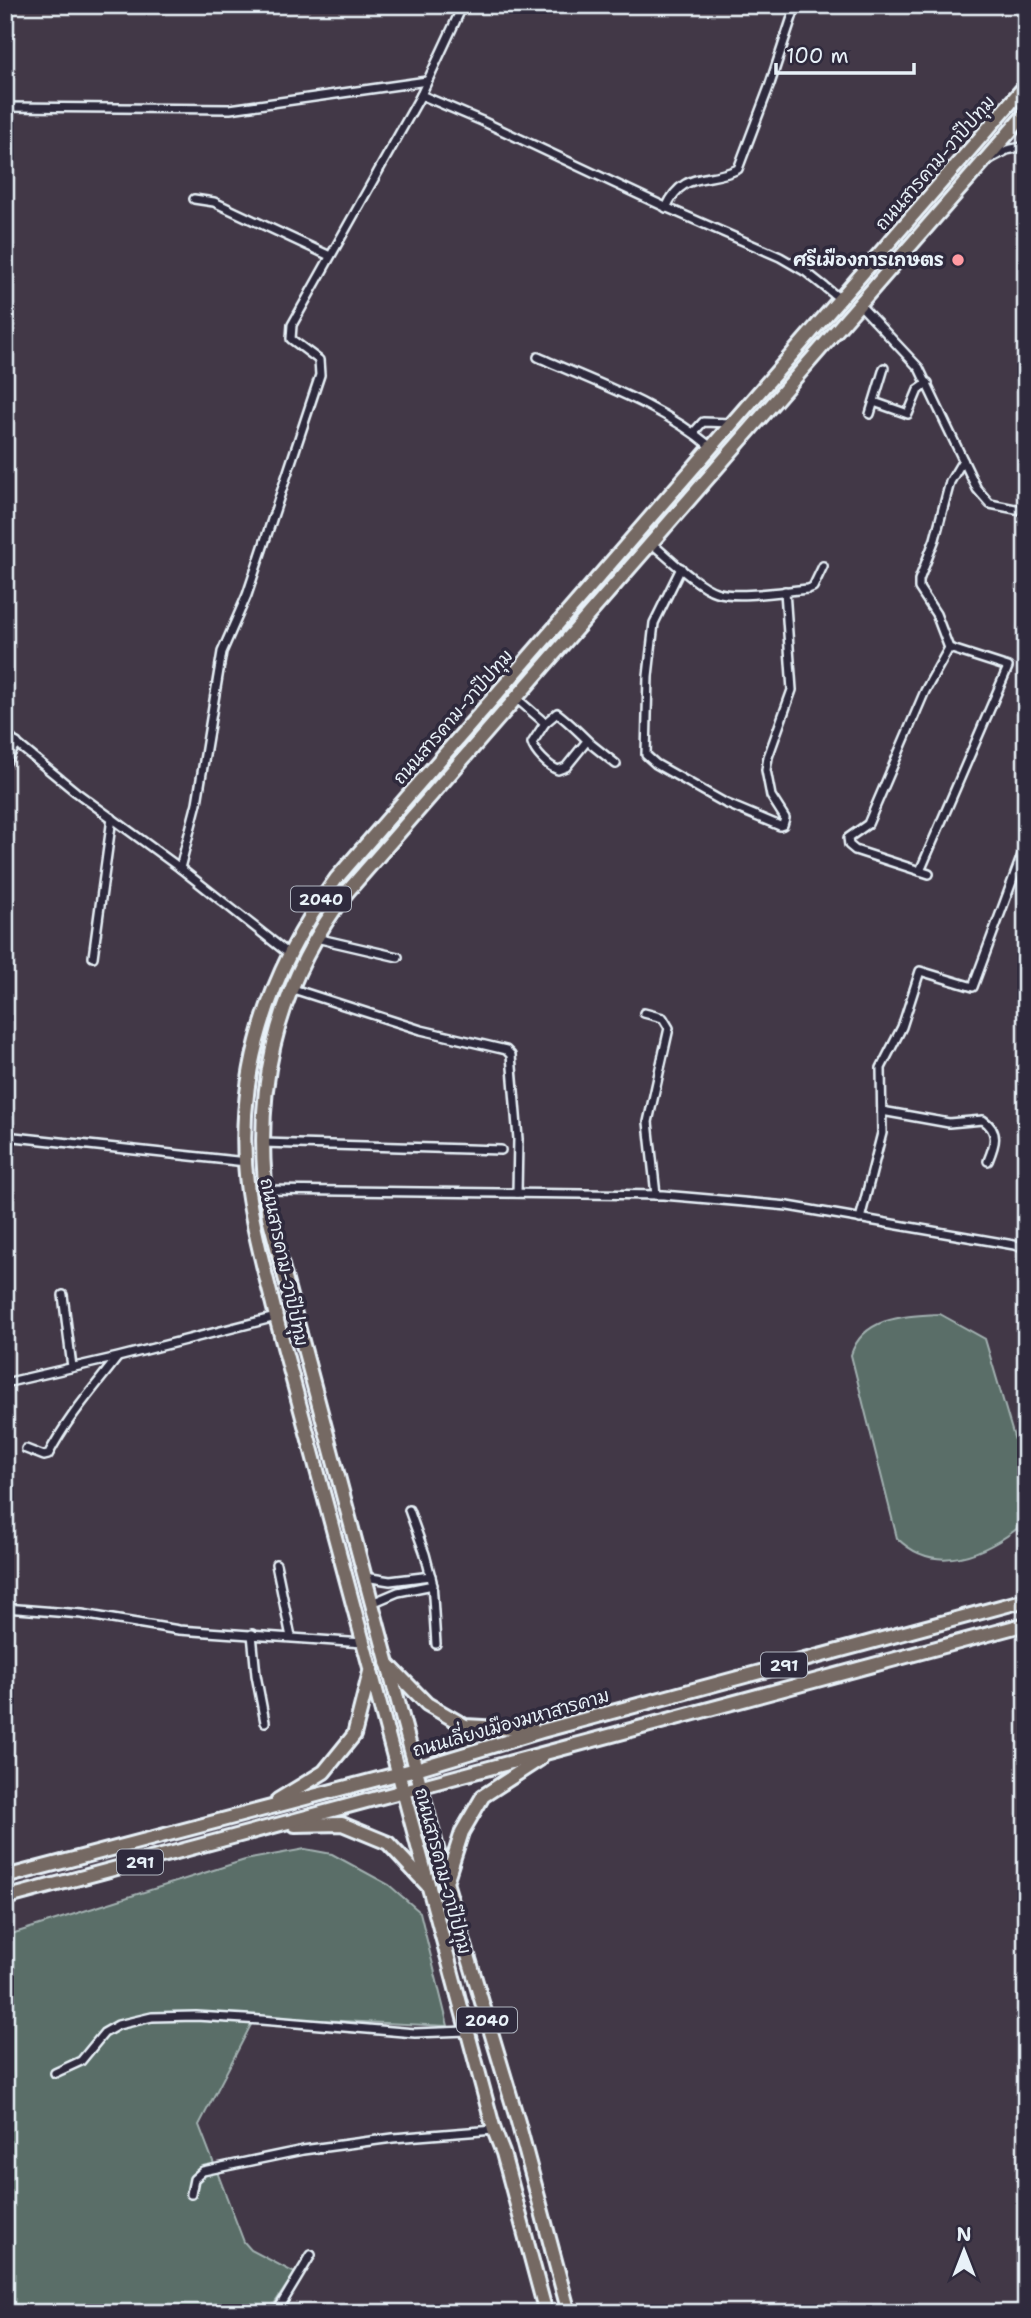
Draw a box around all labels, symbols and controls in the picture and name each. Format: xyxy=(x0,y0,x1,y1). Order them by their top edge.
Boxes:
scale bar xyxy=(776,32,914,76)
text: 100 m xyxy=(786,42,849,70)
street label: ถนนสารคาม-วาปีปทุม xyxy=(870,90,1002,237)
place label: ศรีเมืองการเกษตร xyxy=(793,248,944,272)
marker: ศรีเมืองการเกษตร xyxy=(950,252,966,268)
street label: ถนนสารคาม-วาปีปทุม xyxy=(388,644,520,791)
road number: 2040 xyxy=(291,886,351,911)
street label: ถนนสารคาม-วาปีปทุม xyxy=(252,1176,314,1349)
road number: 291 xyxy=(761,1652,807,1678)
street label: ถนนเลี่ยงเมืองมหาสารคาม xyxy=(408,1678,612,1763)
street label: ถนนสารคาม-วาปีปทุม xyxy=(407,1785,477,1957)
road number: 291 xyxy=(117,1850,163,1874)
road number: 2040 xyxy=(457,2008,517,2032)
north arrow xyxy=(930,2216,1000,2286)
text: N xyxy=(956,2222,972,2247)

